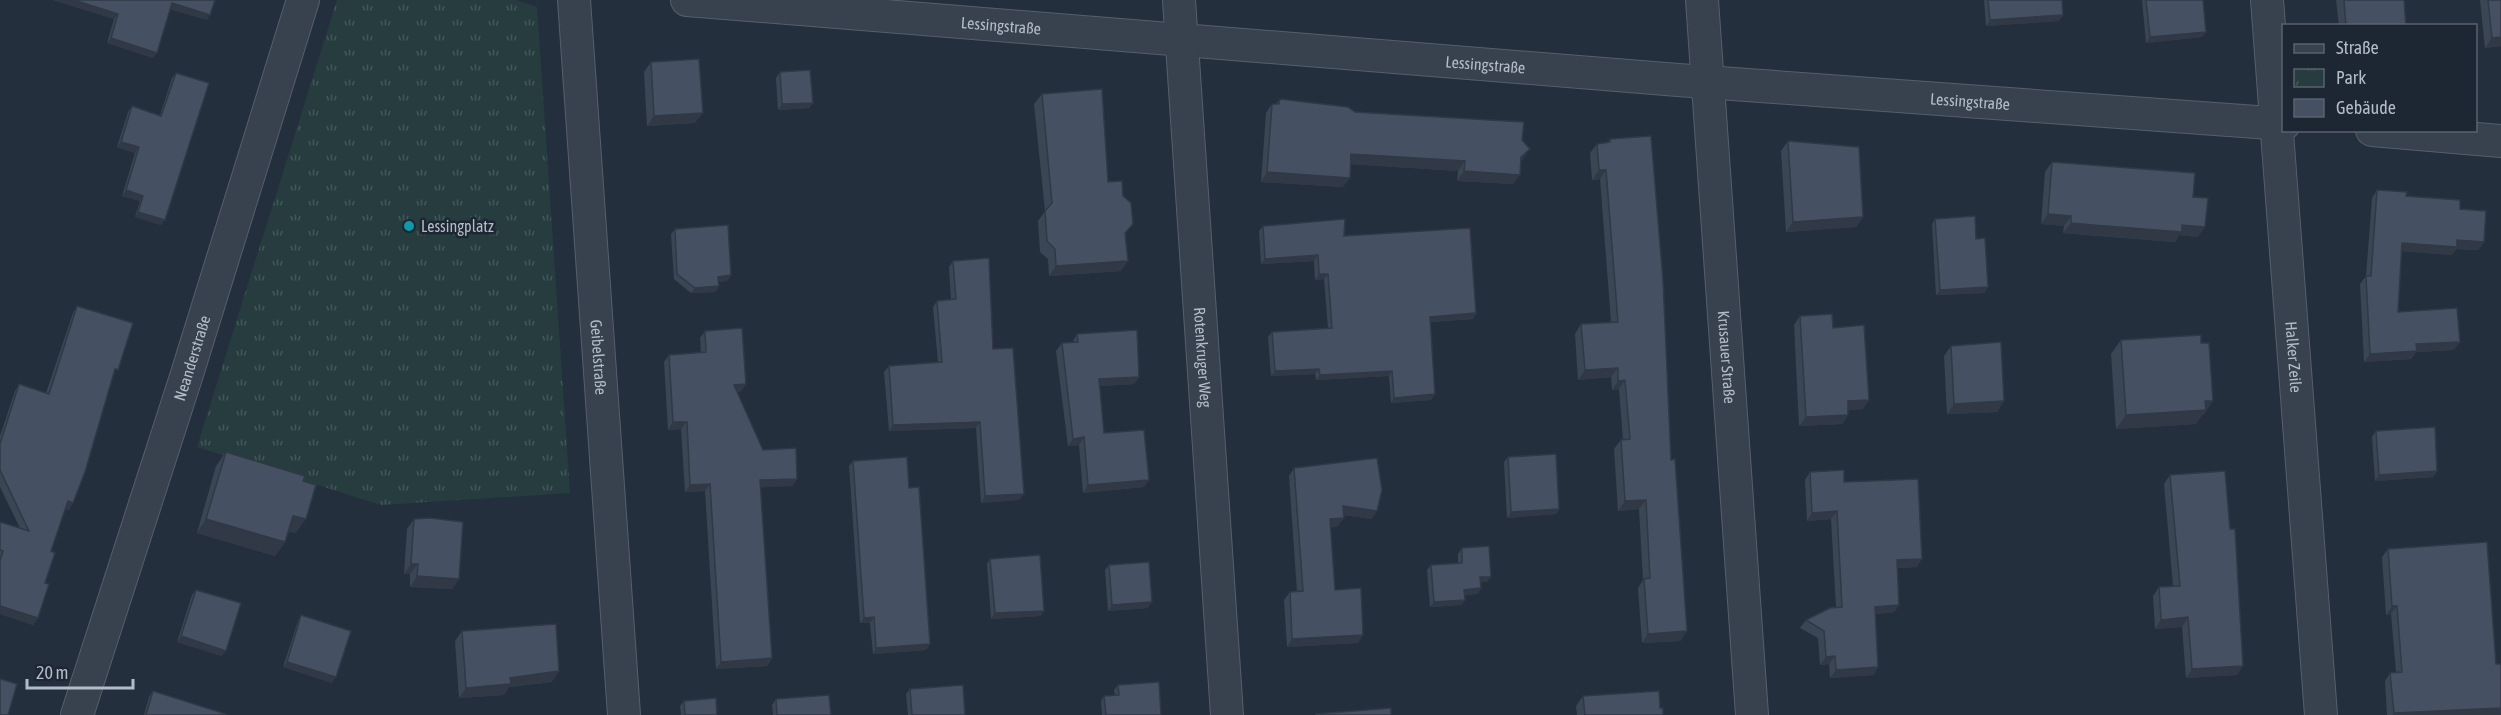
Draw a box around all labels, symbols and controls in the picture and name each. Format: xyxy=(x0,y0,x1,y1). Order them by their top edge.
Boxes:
street label: Lessingstraße xyxy=(960,13,1042,38)
legend xyxy=(2282,24,2477,132)
text: Straße xyxy=(2336,37,2379,58)
street label: Lessingstraße xyxy=(1445,52,1526,77)
text: Park xyxy=(2336,67,2366,88)
street label: Lessingstraße xyxy=(1929,89,2011,113)
text: Gebäude xyxy=(2336,97,2396,118)
place label: Lessingplatz xyxy=(421,217,494,236)
marker: Lessingplatz xyxy=(402,219,416,233)
street label: Rotenkruger Weg xyxy=(1191,306,1215,408)
street label: Krusauer Straße xyxy=(1715,310,1739,404)
street label: Neanderstraße xyxy=(170,313,214,403)
street label: Geibelstraße xyxy=(587,319,611,395)
street label: Halker Zeile xyxy=(2282,321,2306,393)
scale bar xyxy=(27,652,134,690)
text: 20 m xyxy=(36,662,68,683)

